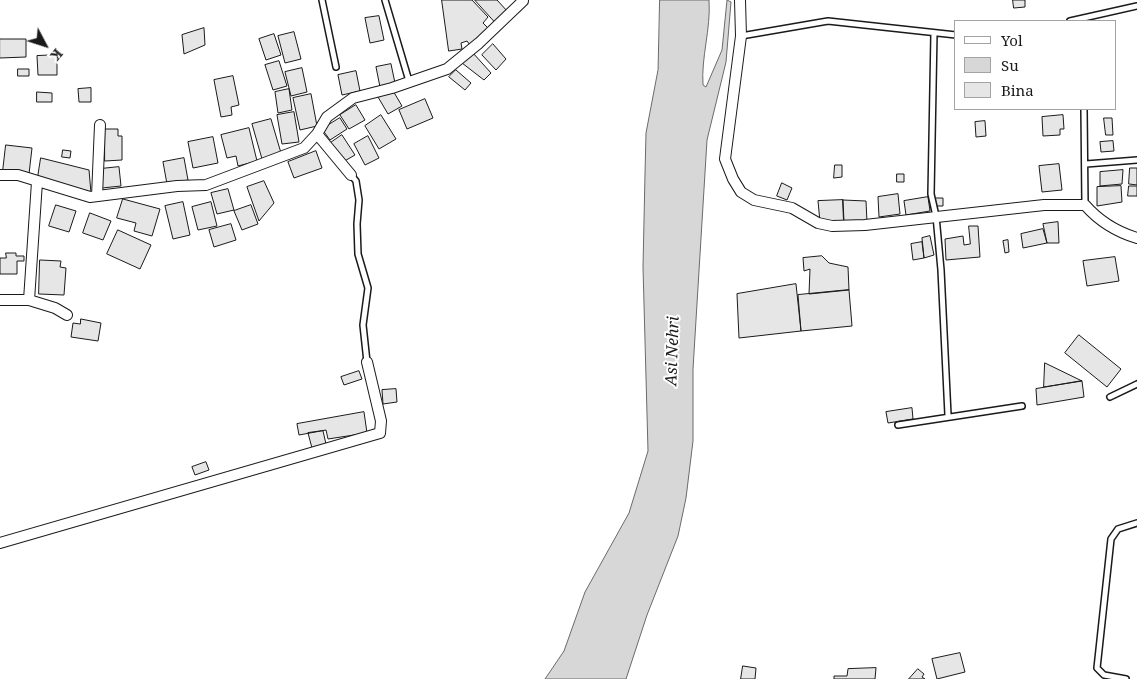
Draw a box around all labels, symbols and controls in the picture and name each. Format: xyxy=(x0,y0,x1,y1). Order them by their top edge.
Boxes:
north arrow xyxy=(20,20,70,70)
legend xyxy=(954,20,1117,110)
text: Yol xyxy=(1001,30,1023,50)
text: K xyxy=(46,45,67,65)
text: Su xyxy=(1001,55,1019,75)
text: Bina xyxy=(1001,80,1034,100)
water label: Asi Nehri xyxy=(662,316,684,386)

